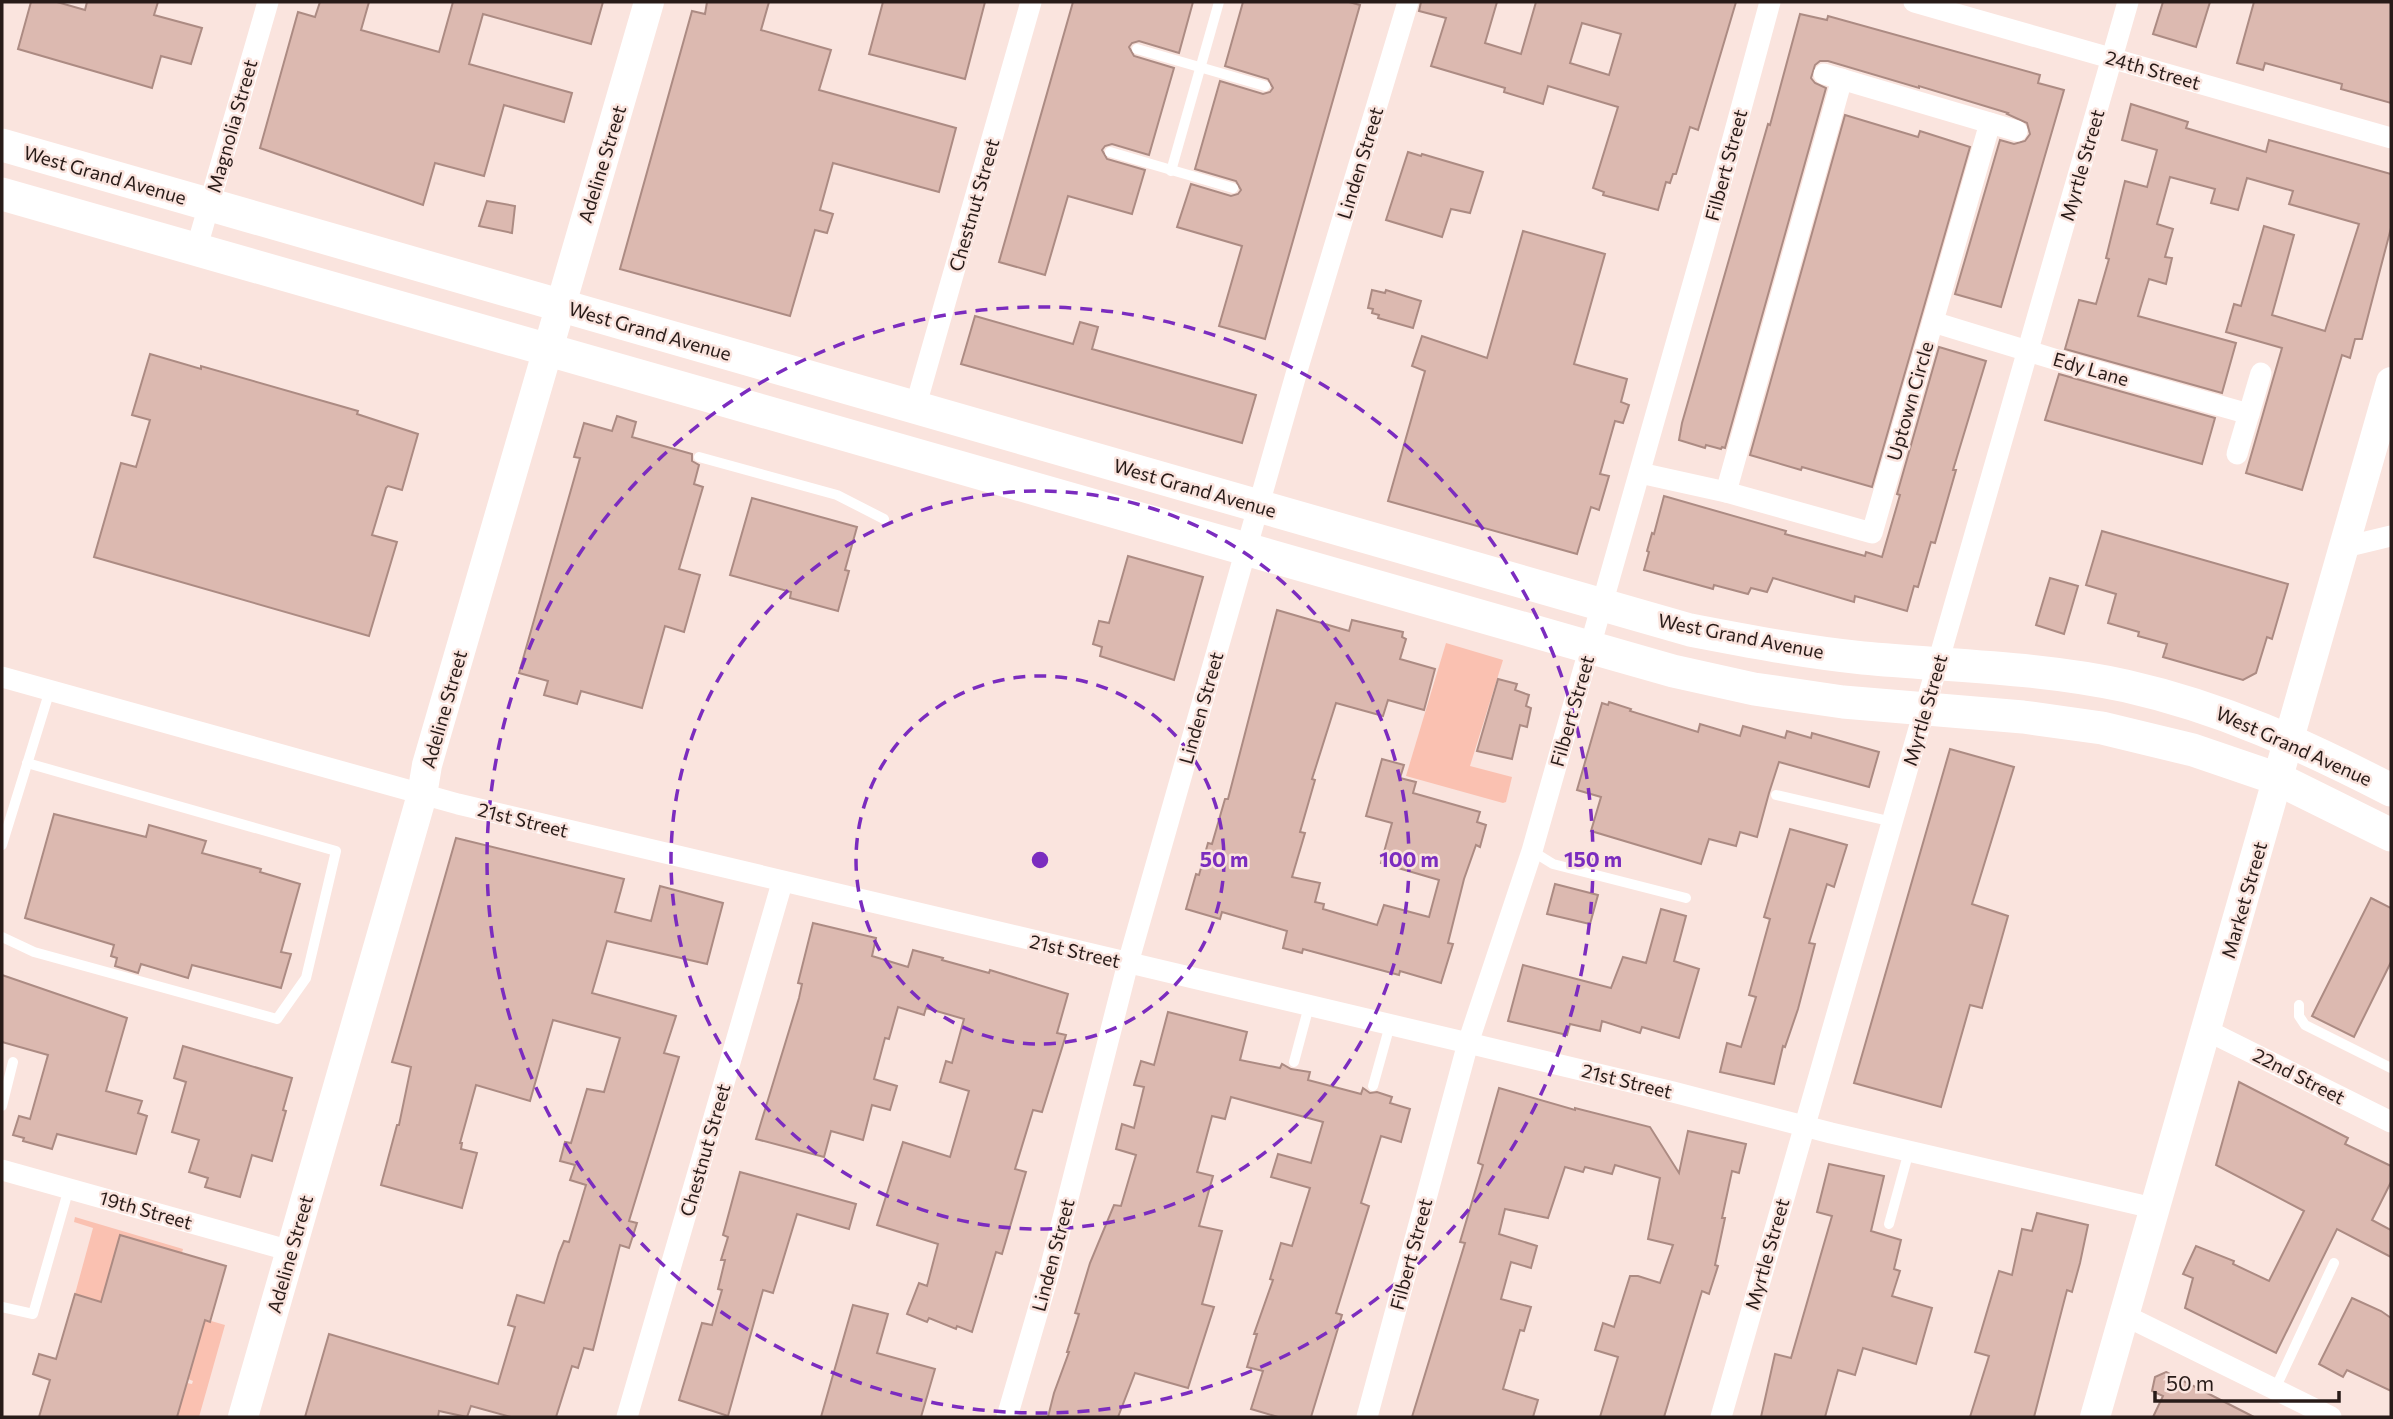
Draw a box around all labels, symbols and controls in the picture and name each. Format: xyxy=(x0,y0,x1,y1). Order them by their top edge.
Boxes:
street label: 24th Street xyxy=(2103,45,2203,94)
street label: Magnolia Street xyxy=(202,56,262,195)
street label: Adeline Street xyxy=(573,102,630,225)
street label: Linden Street xyxy=(1332,104,1388,222)
street label: Filbert Street xyxy=(1700,106,1752,223)
street label: Myrtle Street xyxy=(2055,106,2108,223)
street label: Chestnut Street xyxy=(944,136,1004,274)
street label: West Grand Avenue xyxy=(21,140,189,209)
street label: West Grand Avenue xyxy=(566,296,734,365)
street label: Uptown Circle xyxy=(1882,339,1937,463)
street label: Edy Lane xyxy=(2051,347,2132,390)
street label: West Grand Avenue xyxy=(1111,453,1279,522)
street label: West Grand Avenue xyxy=(1656,608,1826,663)
street label: Adeline Street xyxy=(416,647,471,770)
street label: Linden Street xyxy=(1173,649,1228,767)
street label: Myrtle Street xyxy=(1898,651,1951,768)
street label: Filbert Street xyxy=(1545,652,1598,769)
street label: West Grand Avenue xyxy=(2213,701,2376,790)
street label: 21st Street xyxy=(476,797,571,842)
street label: Market Street xyxy=(2216,839,2271,961)
text: 50 m xyxy=(1200,846,1248,871)
text: 100 m xyxy=(1379,846,1439,871)
text: 150 m xyxy=(1564,846,1622,871)
centre of rings xyxy=(1028,848,1052,872)
street label: 21st Street xyxy=(1028,929,1123,972)
street label: 22nd Street xyxy=(2249,1043,2349,1109)
street label: 21st Street xyxy=(1580,1058,1675,1103)
street label: Chestnut Street xyxy=(675,1081,735,1219)
street label: 19th Street xyxy=(97,1185,195,1234)
street label: Adeline Street xyxy=(262,1192,317,1315)
street label: Filbert Street xyxy=(1385,1195,1437,1312)
street label: Myrtle Street xyxy=(1740,1195,1793,1312)
street label: Linden Street xyxy=(1026,1196,1079,1314)
scale bar xyxy=(2155,1360,2339,1404)
text: 50 m xyxy=(2166,1370,2214,1395)

